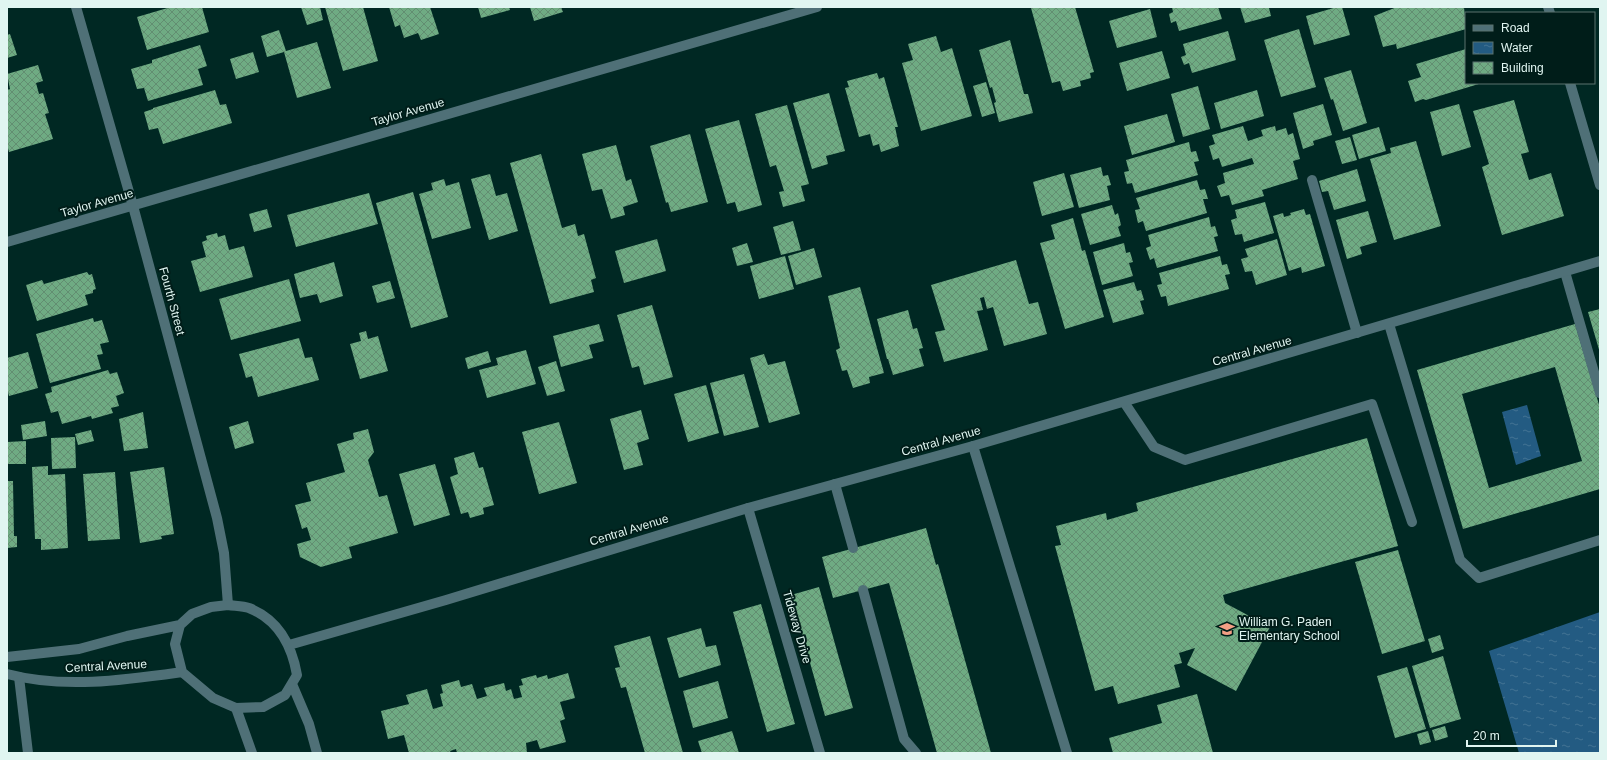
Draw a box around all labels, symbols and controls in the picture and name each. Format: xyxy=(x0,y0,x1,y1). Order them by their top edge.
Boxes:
legend xyxy=(1465,12,1595,84)
text: Road xyxy=(1501,21,1530,35)
text: Water xyxy=(1501,41,1533,55)
text: Building xyxy=(1501,61,1544,75)
street label: Taylor Avenue xyxy=(370,95,446,129)
street label: Taylor Avenue xyxy=(59,186,135,220)
street label: Fourth Street xyxy=(156,265,188,337)
street label: Central Avenue xyxy=(1211,333,1294,369)
street label: Central Avenue xyxy=(900,423,983,459)
street label: Central Avenue xyxy=(588,511,670,549)
street label: Tideway Drive xyxy=(780,589,814,666)
place label: William G. Paden Elementary School xyxy=(1239,615,1340,643)
school or university icon: William G. Paden Elementary School xyxy=(1218,620,1236,638)
street label: Central Avenue xyxy=(65,657,148,675)
scale bar xyxy=(1467,722,1556,748)
text: 20 m xyxy=(1473,729,1500,743)

